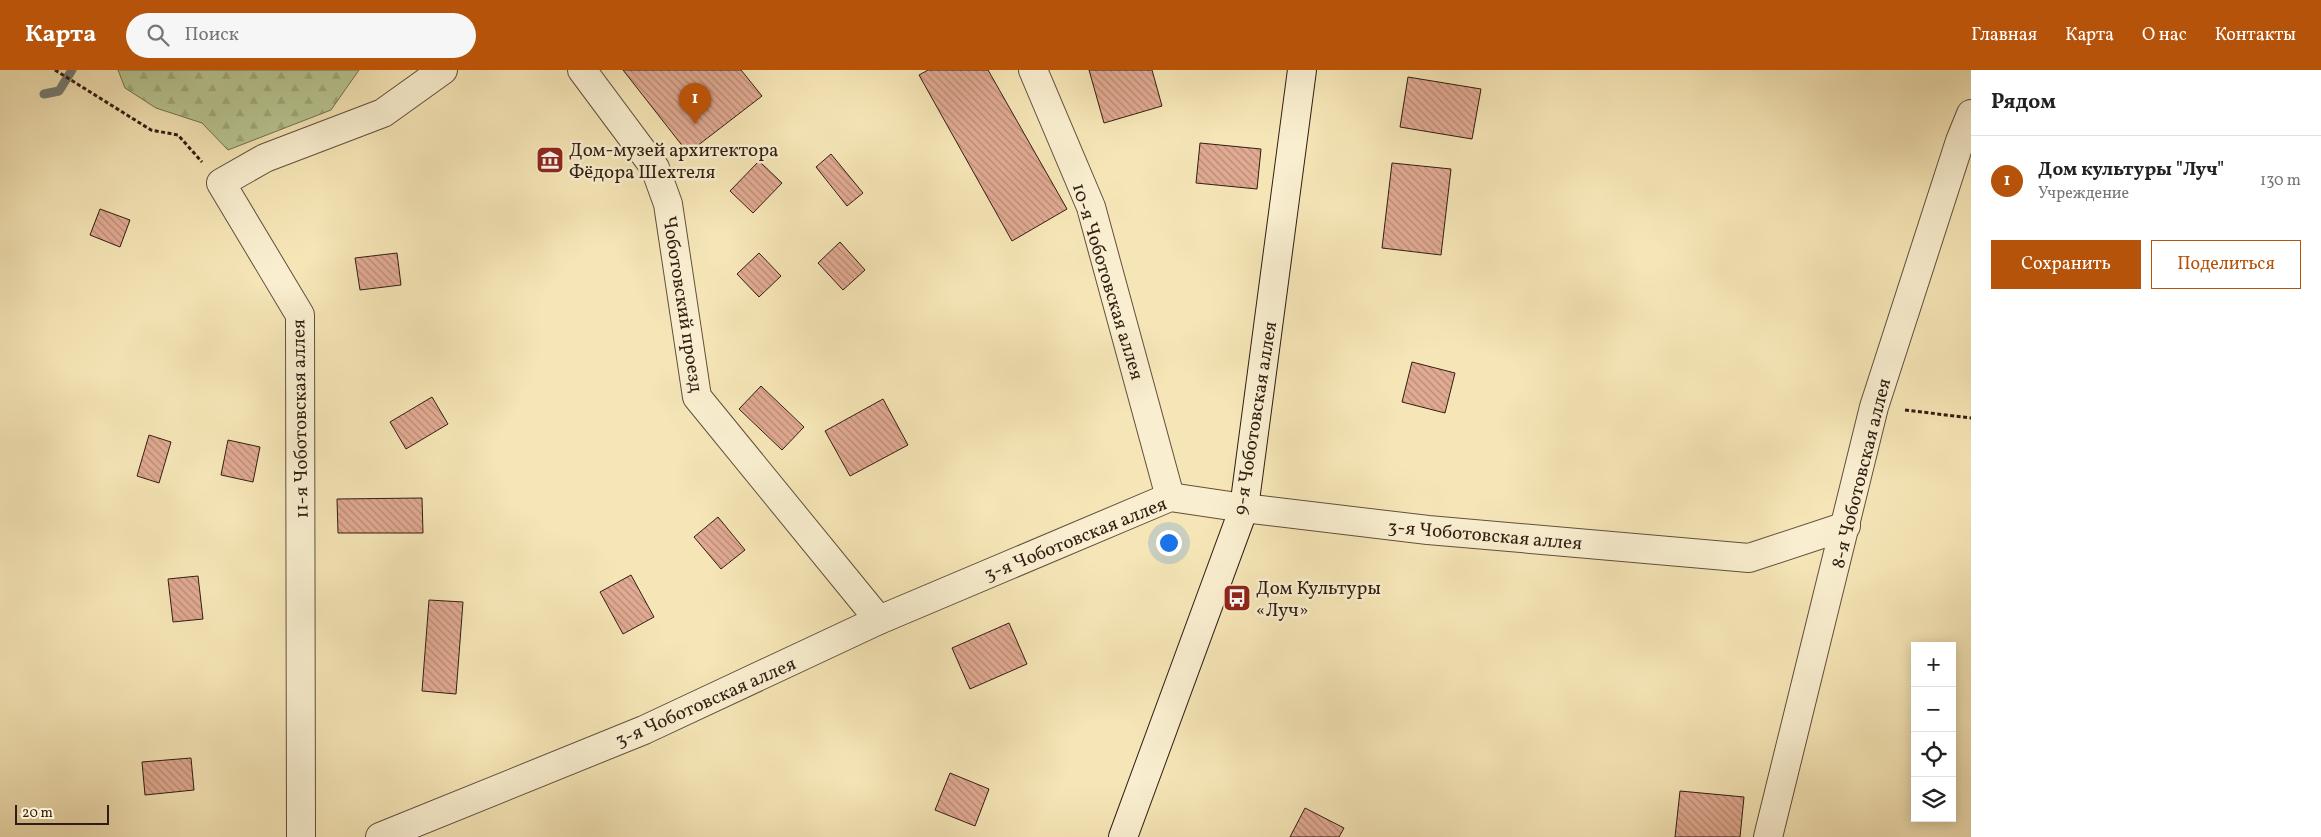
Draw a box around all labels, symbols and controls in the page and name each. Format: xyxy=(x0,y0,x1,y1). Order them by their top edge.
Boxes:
search box xyxy=(126,13,476,58)
text: Карта xyxy=(25,18,96,52)
icon: search xyxy=(144,21,172,49)
text: Поиск xyxy=(184,22,239,48)
text: Главная xyxy=(1971,23,2037,48)
text: Карта xyxy=(2065,23,2114,48)
text: О нас xyxy=(2142,23,2187,48)
text: Контакты xyxy=(2215,23,2296,48)
pin: 1 xyxy=(679,83,711,124)
text: Рядом xyxy=(1991,88,2056,117)
place label: Дом-музей архитектора Фёдора Шехтеля xyxy=(569,138,779,186)
museum icon: Дом-музей архитектора Фёдора Шехтеля xyxy=(535,145,565,175)
text: Дом культуры "Луч" xyxy=(2038,157,2224,183)
text: 1 xyxy=(2004,170,2010,192)
text: 130 m xyxy=(2260,170,2301,192)
street label: 10-я Чоботовская аллея xyxy=(1065,180,1149,383)
text: Учреждение xyxy=(2038,183,2129,205)
street label: Чоботовский проезд xyxy=(655,214,709,395)
button: Сохранить xyxy=(1991,240,2141,289)
button: Поделиться xyxy=(2151,240,2301,289)
street label: 11-я Чоботовская аллея xyxy=(286,319,316,519)
street label: 9-я Чоботовская аллея xyxy=(1228,320,1284,517)
street label: 8-я Чоботовская аллея xyxy=(1826,376,1898,571)
street label: 3-я Чоботовская аллея xyxy=(980,491,1171,588)
street label: 3-я Чоботовская аллея xyxy=(1387,515,1583,557)
your location xyxy=(1156,530,1182,556)
place label: Дом Культуры «Луч» xyxy=(1256,576,1381,624)
bus stop icon: Дом Культуры «Луч» xyxy=(1222,583,1252,613)
map controls xyxy=(1911,642,1956,822)
button: + xyxy=(1911,642,1956,687)
street label: 3-я Чоботовская аллея xyxy=(611,651,800,754)
button: − xyxy=(1911,687,1956,732)
button: locate xyxy=(1911,732,1956,777)
button: layers xyxy=(1911,777,1956,822)
scale bar xyxy=(15,802,109,825)
text: 20 m xyxy=(22,804,53,823)

